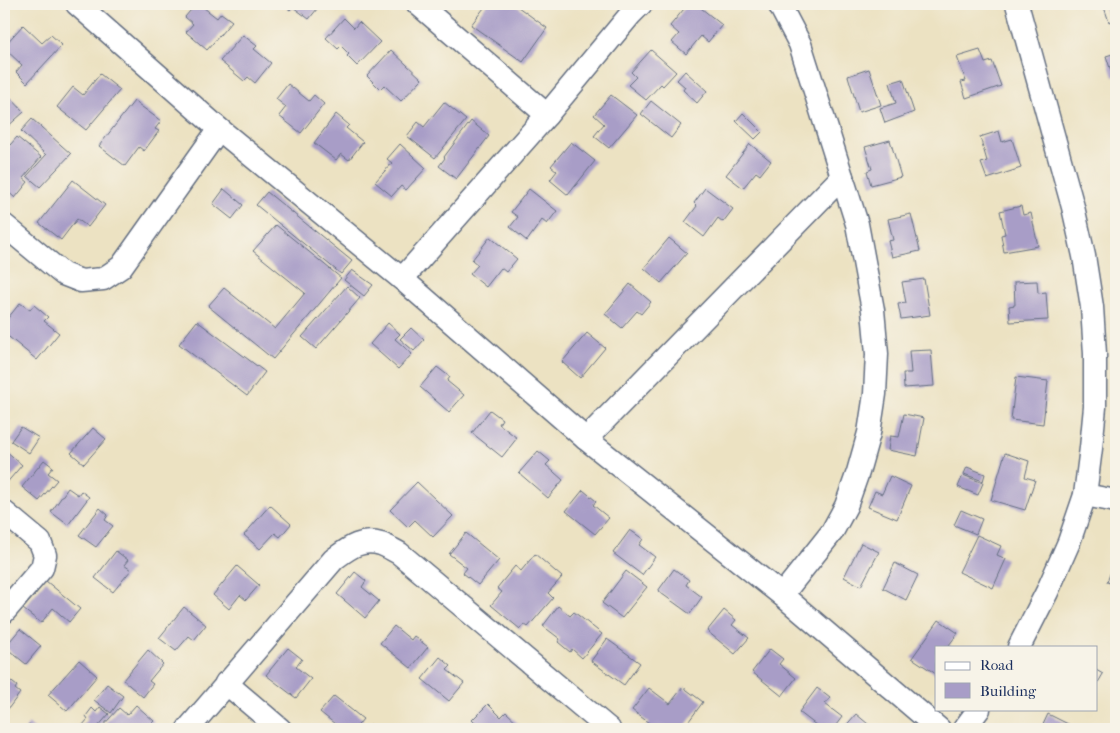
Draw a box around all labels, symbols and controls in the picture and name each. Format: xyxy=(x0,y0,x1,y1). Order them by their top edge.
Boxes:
legend xyxy=(935,646,1098,710)
text: Road xyxy=(980,656,1014,674)
text: Building xyxy=(980,682,1037,700)

